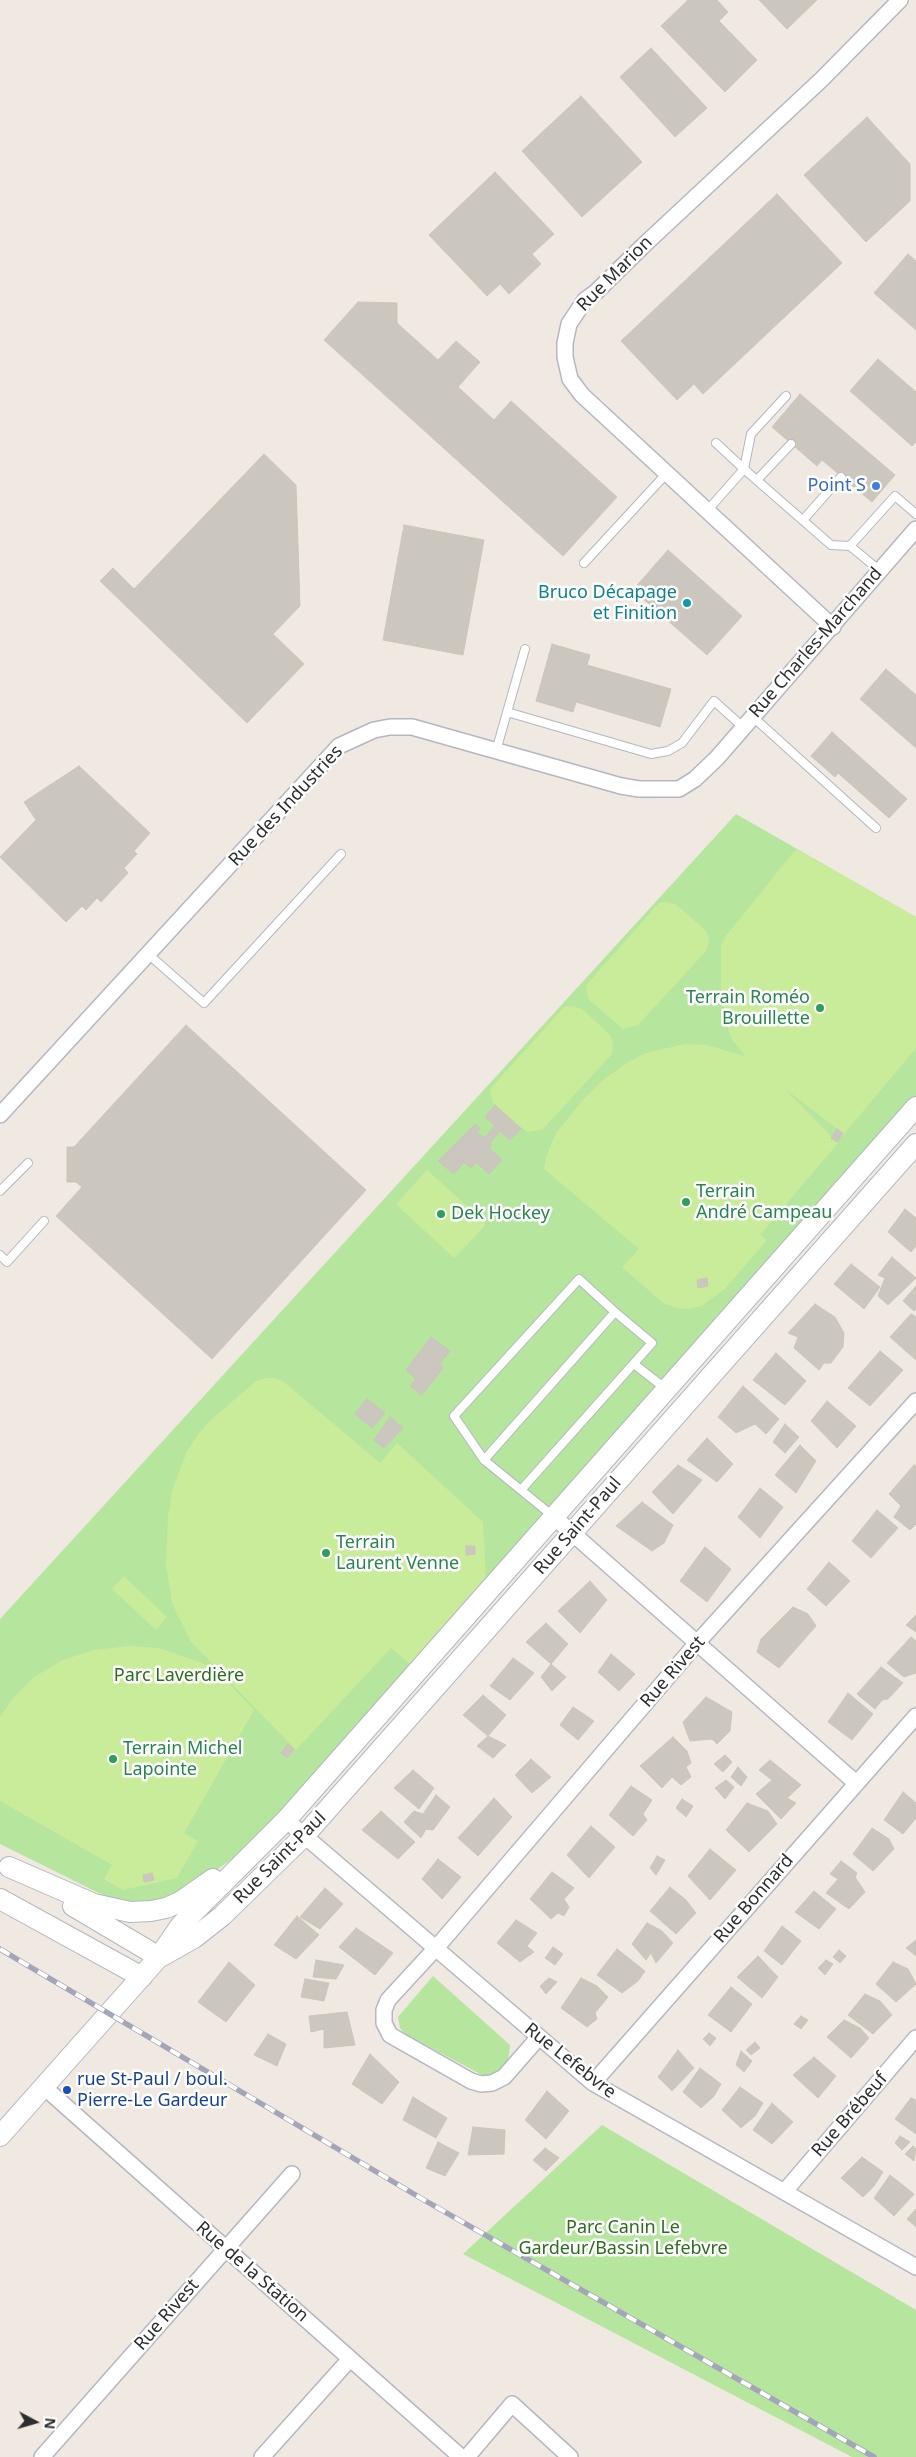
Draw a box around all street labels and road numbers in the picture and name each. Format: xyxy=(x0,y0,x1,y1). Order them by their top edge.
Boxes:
street label: Rue Marion xyxy=(573,232,657,316)
street label: Rue Charles-Marchand xyxy=(745,563,887,723)
street label: Rue des Industries xyxy=(225,741,347,871)
street label: Rue Saint-Paul xyxy=(530,1473,626,1579)
street label: Rue Rivest xyxy=(636,1632,710,1712)
street label: Rue Saint-Paul xyxy=(229,1807,331,1909)
street label: Rue Bonnard xyxy=(710,1850,798,1948)
street label: Rue Lefebvre xyxy=(520,2019,620,2103)
street label: Rue Brébeuf xyxy=(808,2068,892,2162)
street label: Rue de la Station xyxy=(191,2217,313,2327)
street label: Rue Rivest xyxy=(130,2275,204,2355)

